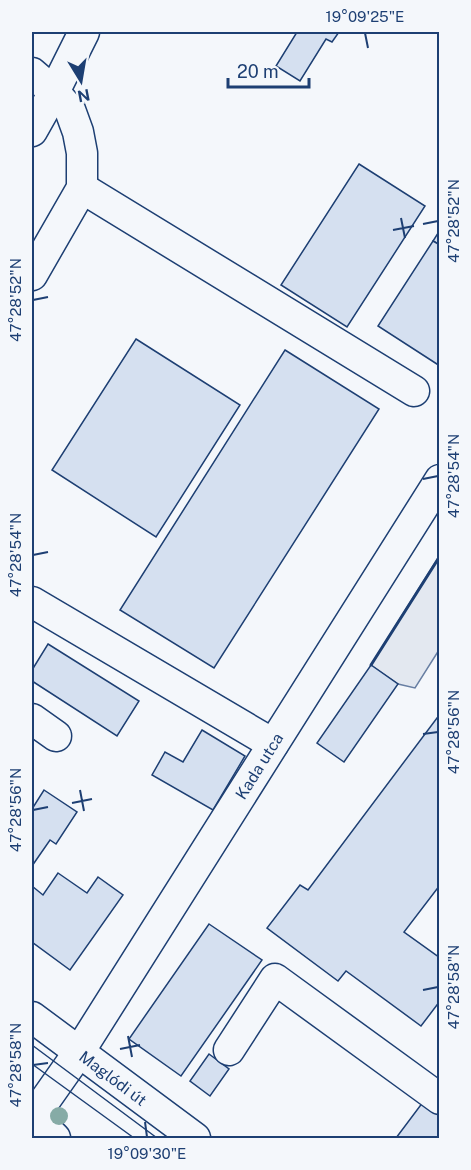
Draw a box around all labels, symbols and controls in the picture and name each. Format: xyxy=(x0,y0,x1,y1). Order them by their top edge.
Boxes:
text: 19°09'25"E xyxy=(326,8,404,25)
north arrow xyxy=(51,51,111,111)
scale bar xyxy=(228,51,309,89)
text: 20 m xyxy=(237,61,279,82)
text: N xyxy=(76,85,92,106)
text: 47°28'52"N xyxy=(445,179,462,263)
text: 47°28'52"N xyxy=(7,258,24,342)
text: 47°28'54"N xyxy=(445,434,462,518)
text: 47°28'54"N xyxy=(7,513,24,597)
text: 47°28'56"N xyxy=(445,690,462,774)
street label: Kada utca xyxy=(232,730,287,803)
text: 47°28'56"N xyxy=(7,768,24,852)
text: 47°28'58"N xyxy=(445,945,462,1029)
text: 47°28'58"N xyxy=(7,1023,24,1107)
street label: Maglódi út xyxy=(75,1047,150,1110)
text: 19°09'30"E xyxy=(108,1145,186,1162)

